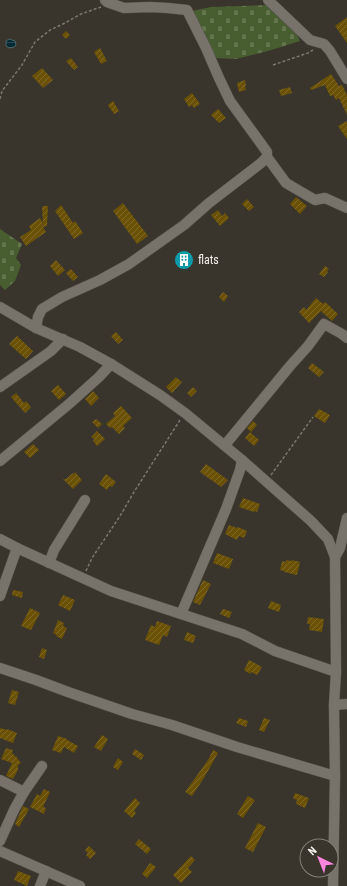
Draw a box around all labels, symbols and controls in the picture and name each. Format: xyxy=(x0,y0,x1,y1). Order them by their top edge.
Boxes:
building icon: flats xyxy=(173,249,195,271)
place label: flats xyxy=(198,253,219,267)
north arrow xyxy=(299,838,339,878)
text: N xyxy=(306,844,320,858)

